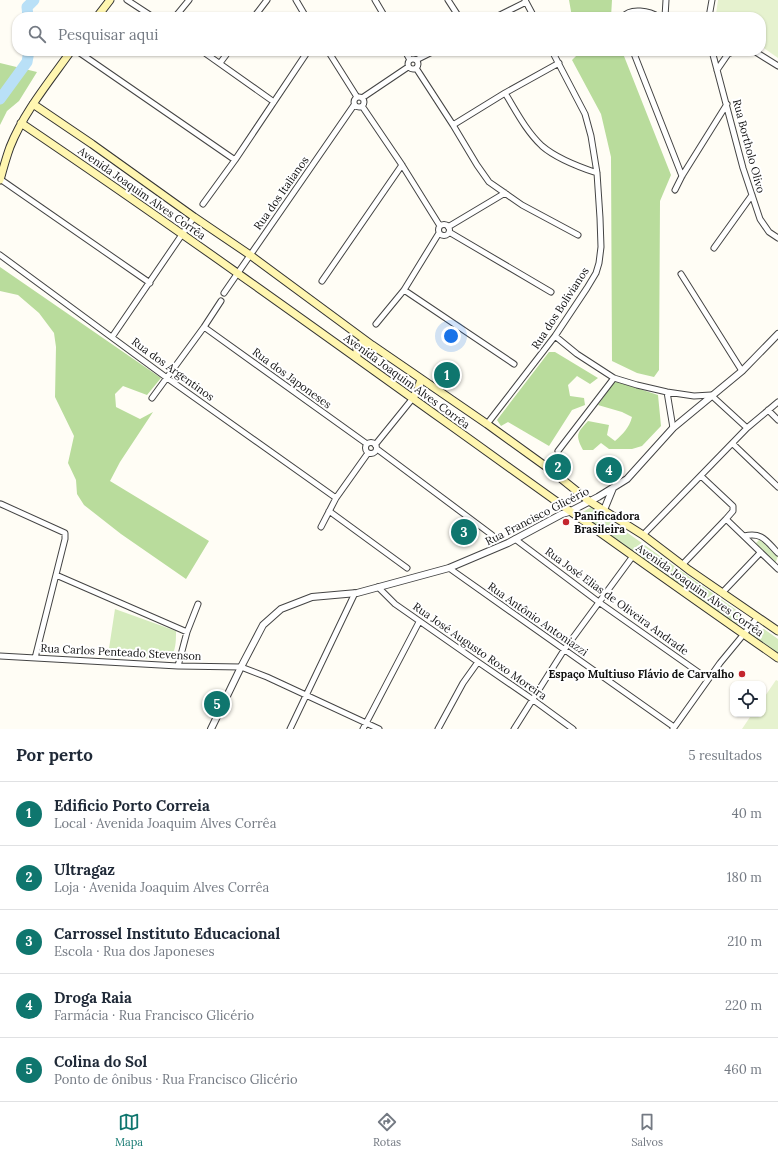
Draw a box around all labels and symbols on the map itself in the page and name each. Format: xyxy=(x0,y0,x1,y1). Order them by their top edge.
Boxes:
street label: Rua Bortholo Olivo xyxy=(730,98,768,194)
street label: Avenida Joaquim Alves Corrêa xyxy=(75,143,209,243)
street label: Rua dos Italianos xyxy=(250,154,312,232)
street label: Rua dos Bolivianos xyxy=(528,264,592,352)
your location xyxy=(441,326,461,346)
street label: Avenida Joaquim Alves Corrêa xyxy=(340,330,473,432)
street label: Rua dos Argentinos xyxy=(129,334,217,404)
street label: Rua dos Japoneses xyxy=(250,345,334,411)
pin: 1 xyxy=(434,360,460,390)
pin: 2 xyxy=(545,452,571,482)
pin: 4 xyxy=(596,455,622,485)
street label: Rua Francisco Glicério xyxy=(483,484,591,548)
place label: Panificadora Brasileira xyxy=(574,509,640,536)
pin: 3 xyxy=(451,517,477,547)
marker: Panificadora Brasileira xyxy=(561,517,571,527)
street label: Avenida Joaquim Alves Corrêa xyxy=(633,540,767,640)
street label: Rua José Elias de Oliveira Andrade xyxy=(542,544,692,658)
street label: Rua Antônio Antoniazzi xyxy=(485,579,591,659)
street label: Rua José Augusto Roxo Moreira xyxy=(410,599,550,703)
street label: Rua Carlos Penteado Stevenson xyxy=(40,641,202,663)
place label: Espaço Multiuso Flávio de Carvalho xyxy=(548,667,734,681)
marker: Espaço Multiuso Flávio de Carvalho xyxy=(737,669,747,679)
pin: 5 xyxy=(204,689,230,719)

